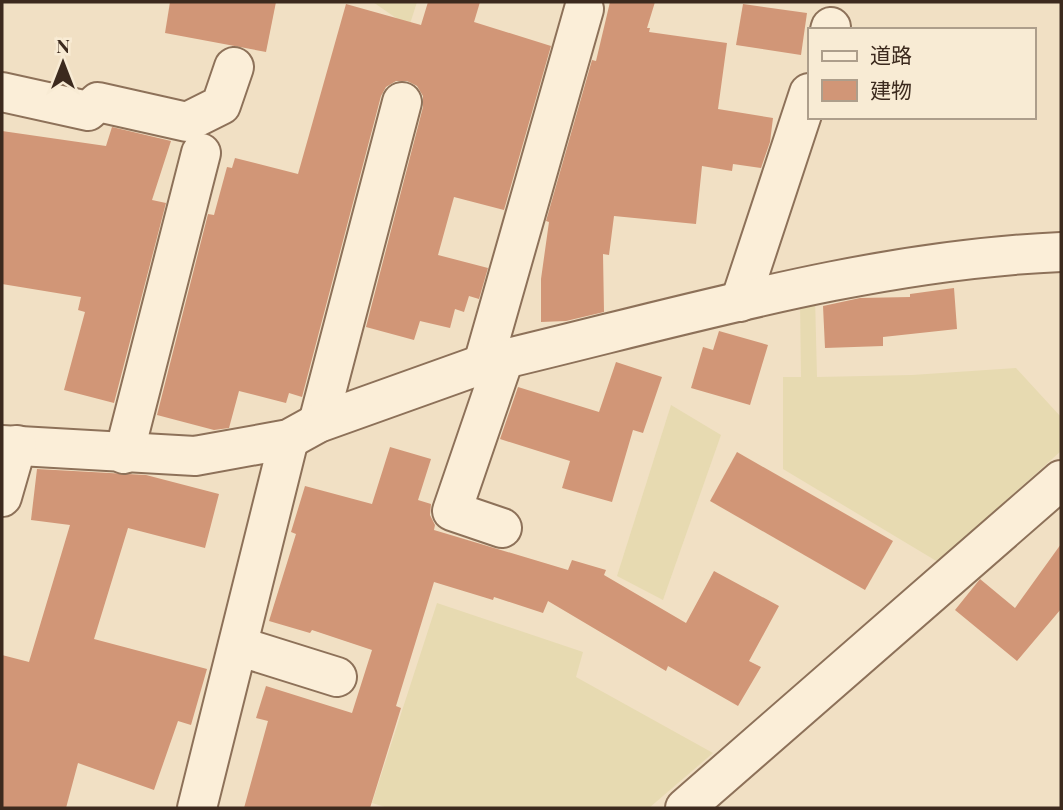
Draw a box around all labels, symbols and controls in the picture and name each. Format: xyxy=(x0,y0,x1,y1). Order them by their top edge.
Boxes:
north arrow xyxy=(28,28,98,98)
legend xyxy=(808,28,1035,119)
text: N xyxy=(56,32,70,58)
text: 道路 xyxy=(870,40,912,68)
text: 建物 xyxy=(870,75,912,103)

